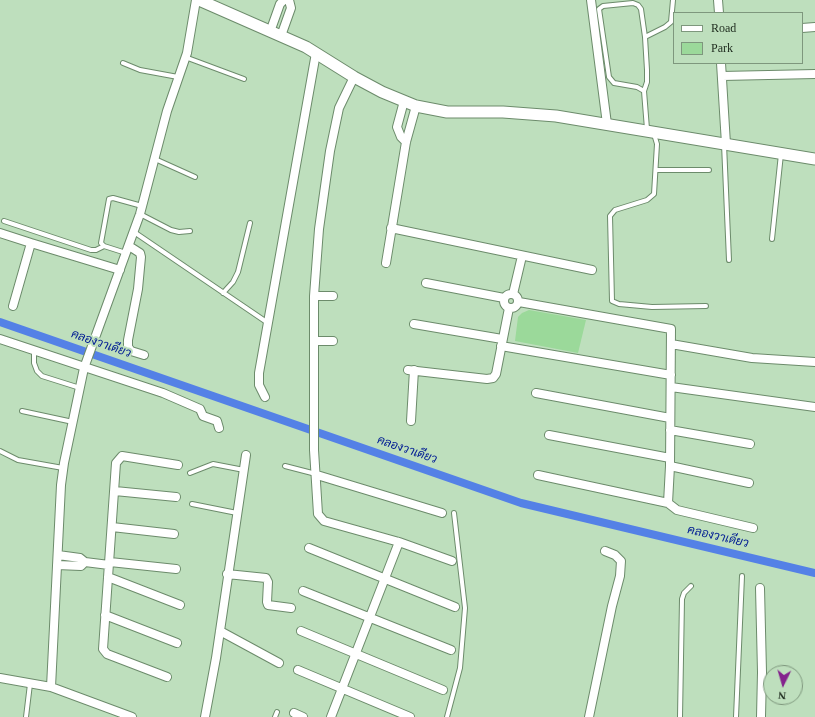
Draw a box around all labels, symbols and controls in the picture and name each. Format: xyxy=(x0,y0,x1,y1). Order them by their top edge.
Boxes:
legend xyxy=(673,12,803,64)
text: Road xyxy=(711,21,736,35)
text: Park xyxy=(711,41,733,55)
water label: คลองวาเดียว xyxy=(69,327,133,361)
water label: คลองวาเดียว xyxy=(375,433,439,467)
water label: คลองวาเดียว xyxy=(686,523,750,551)
north arrow xyxy=(763,665,803,705)
text: N xyxy=(778,690,787,702)

